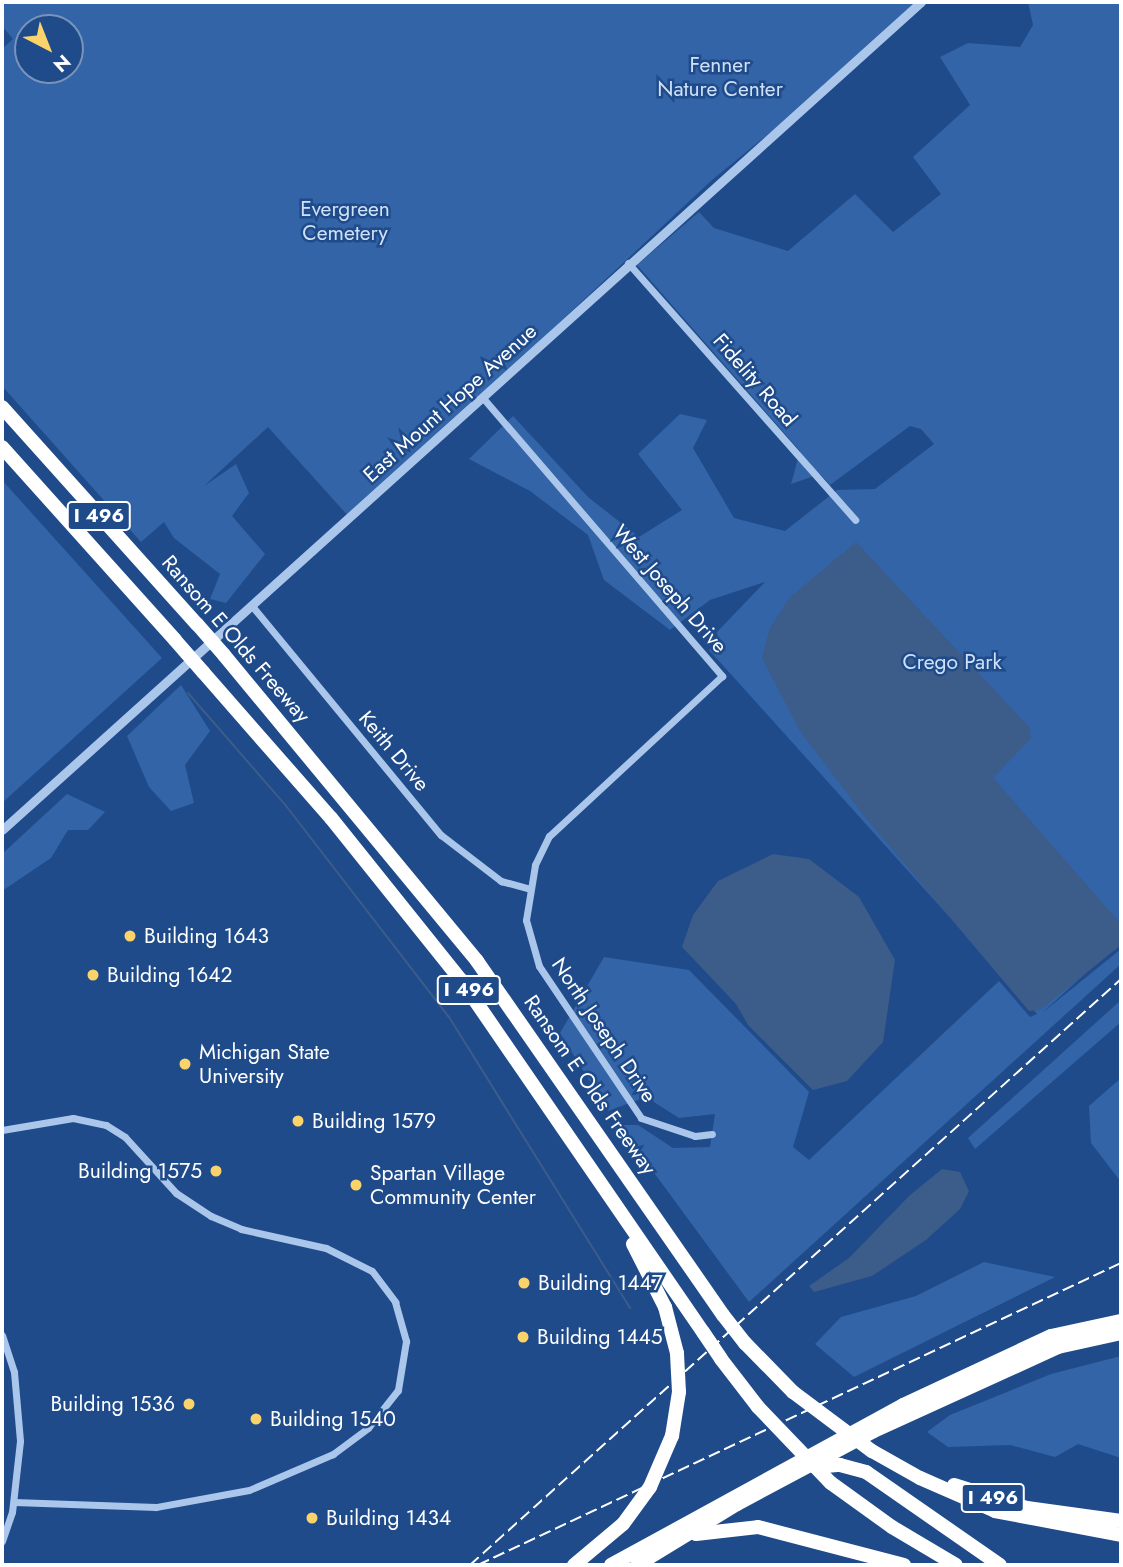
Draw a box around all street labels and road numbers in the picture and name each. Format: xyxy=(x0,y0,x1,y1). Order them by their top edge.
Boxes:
street label: East Mount Hope Avenue xyxy=(358,319,542,487)
street label: Fidelity Road xyxy=(708,328,802,432)
road number: I 496 xyxy=(66,500,132,531)
street label: West Joseph Drive xyxy=(608,520,732,658)
street label: Ransom E Olds Freeway xyxy=(157,550,315,728)
street label: Keith Drive xyxy=(353,706,435,796)
street label: North Joseph Drive xyxy=(546,953,662,1107)
road number: I 496 xyxy=(436,974,502,1006)
street label: Ransom E Olds Freeway xyxy=(519,990,661,1180)
road number: I 496 xyxy=(960,1482,1026,1514)

